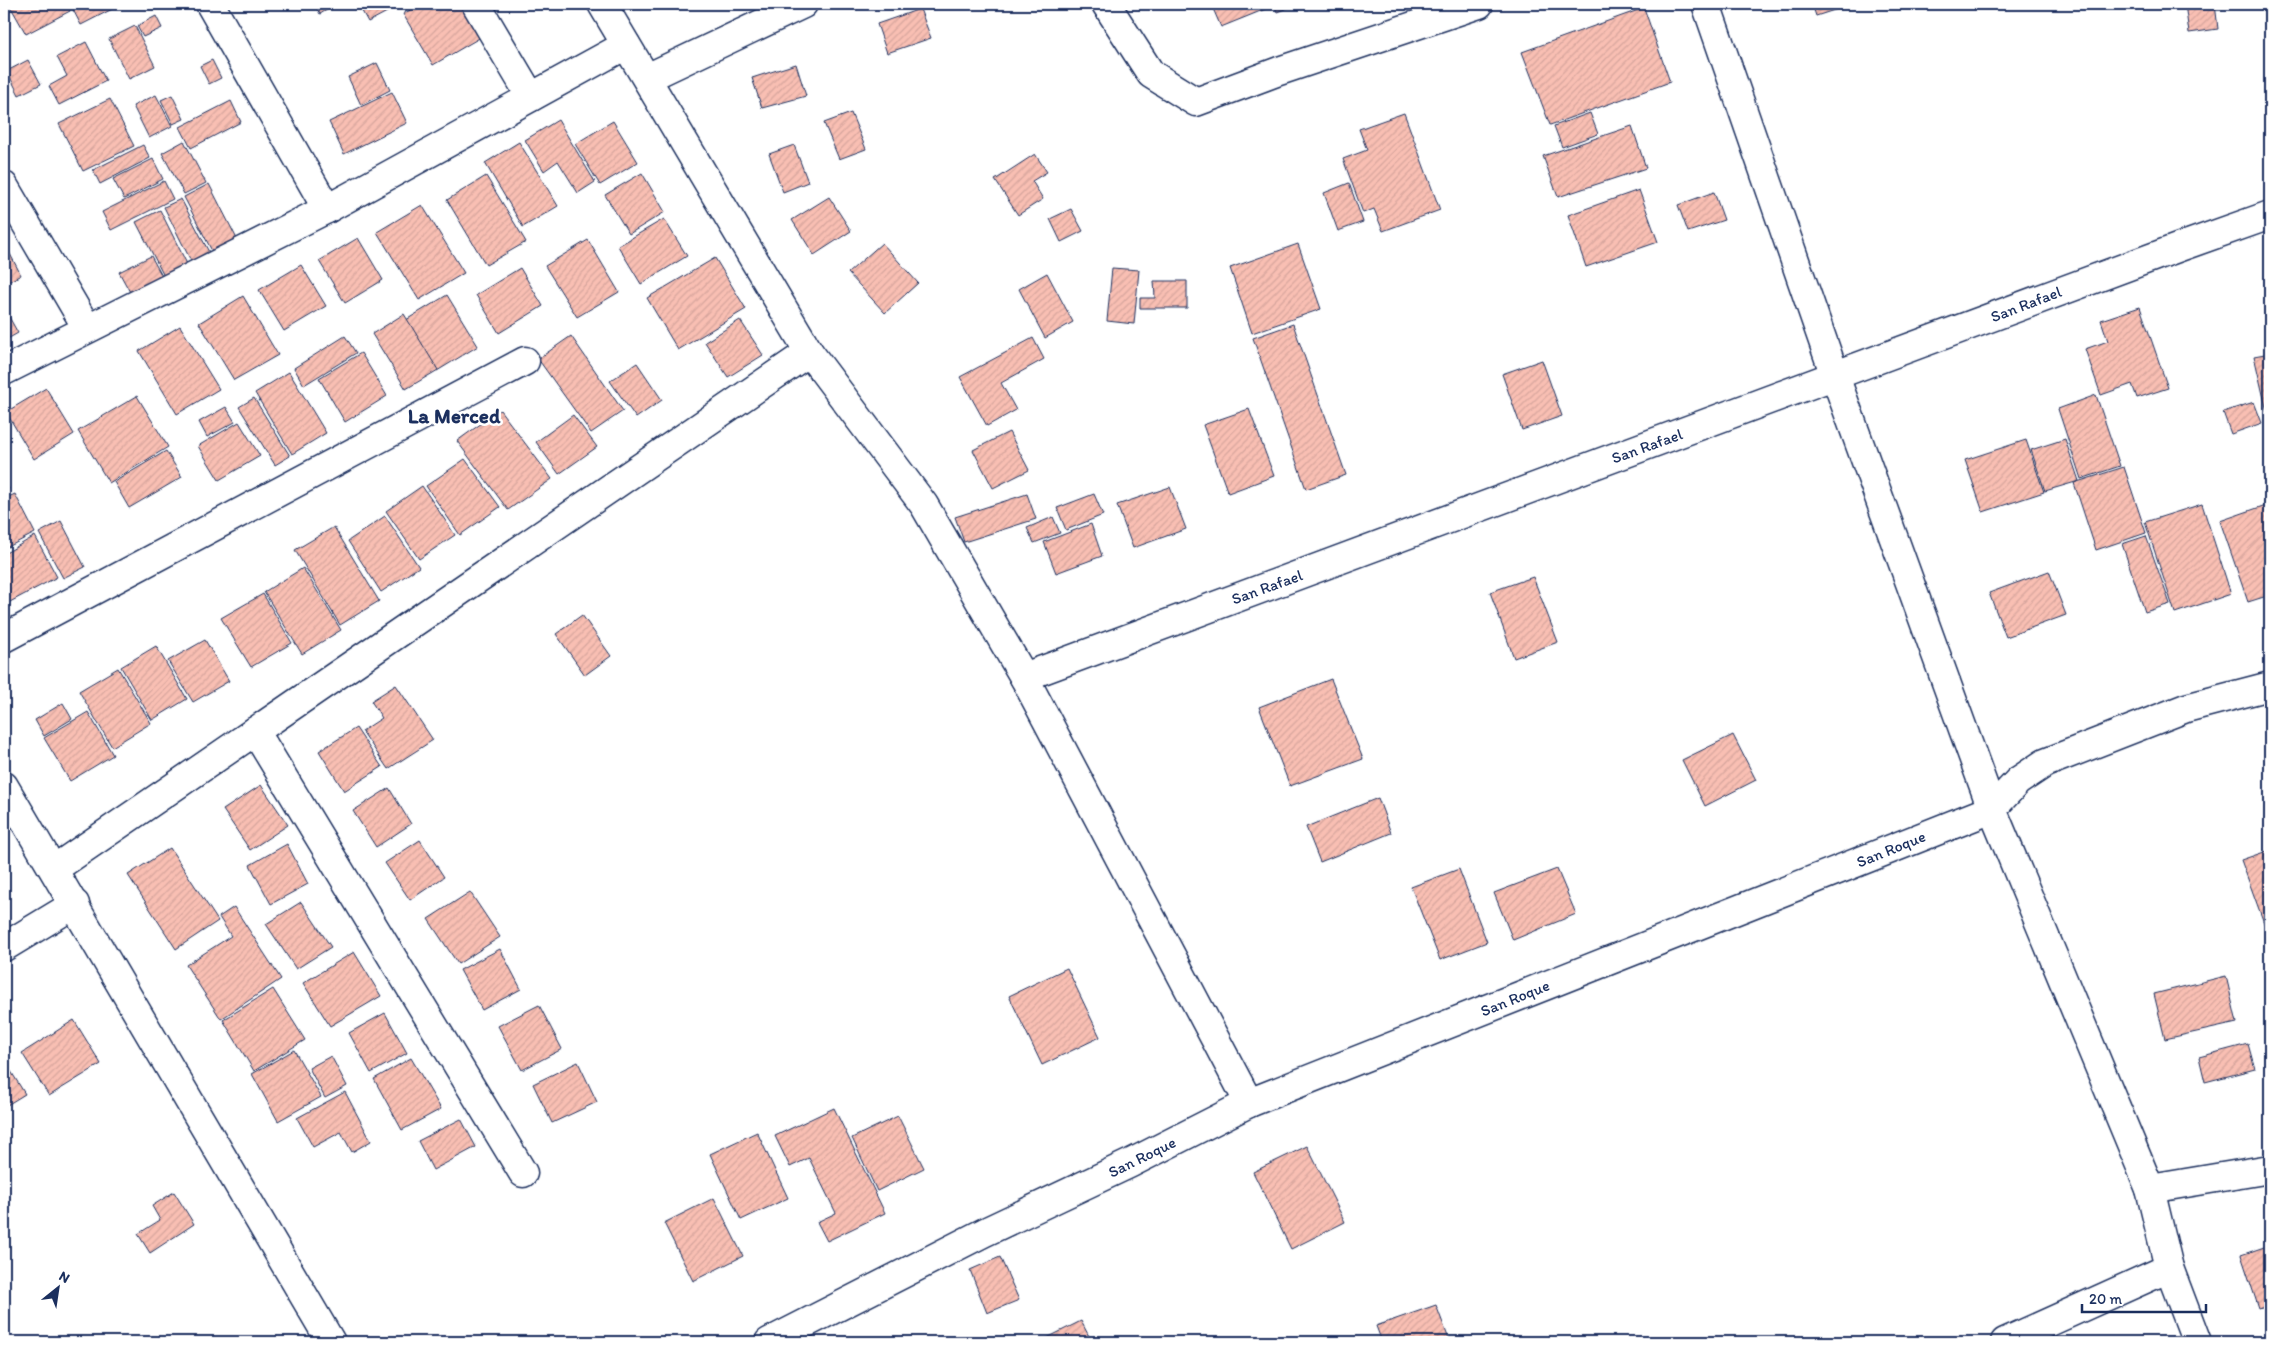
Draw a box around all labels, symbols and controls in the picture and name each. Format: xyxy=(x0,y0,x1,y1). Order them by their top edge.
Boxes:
street label: San Rafael xyxy=(1988,282,2065,326)
district label: La Merced xyxy=(408,403,501,428)
street label: San Rafael xyxy=(1609,424,1686,468)
street label: San Rafael xyxy=(1229,565,1306,609)
street label: San Roque xyxy=(1854,827,1928,871)
street label: San Roque xyxy=(1478,976,1552,1020)
street label: San Roque xyxy=(1105,1133,1179,1181)
north arrow xyxy=(32,1264,82,1314)
text: N xyxy=(56,1267,73,1287)
scale bar xyxy=(2082,1281,2205,1313)
text: 20 m xyxy=(2089,1290,2123,1308)

